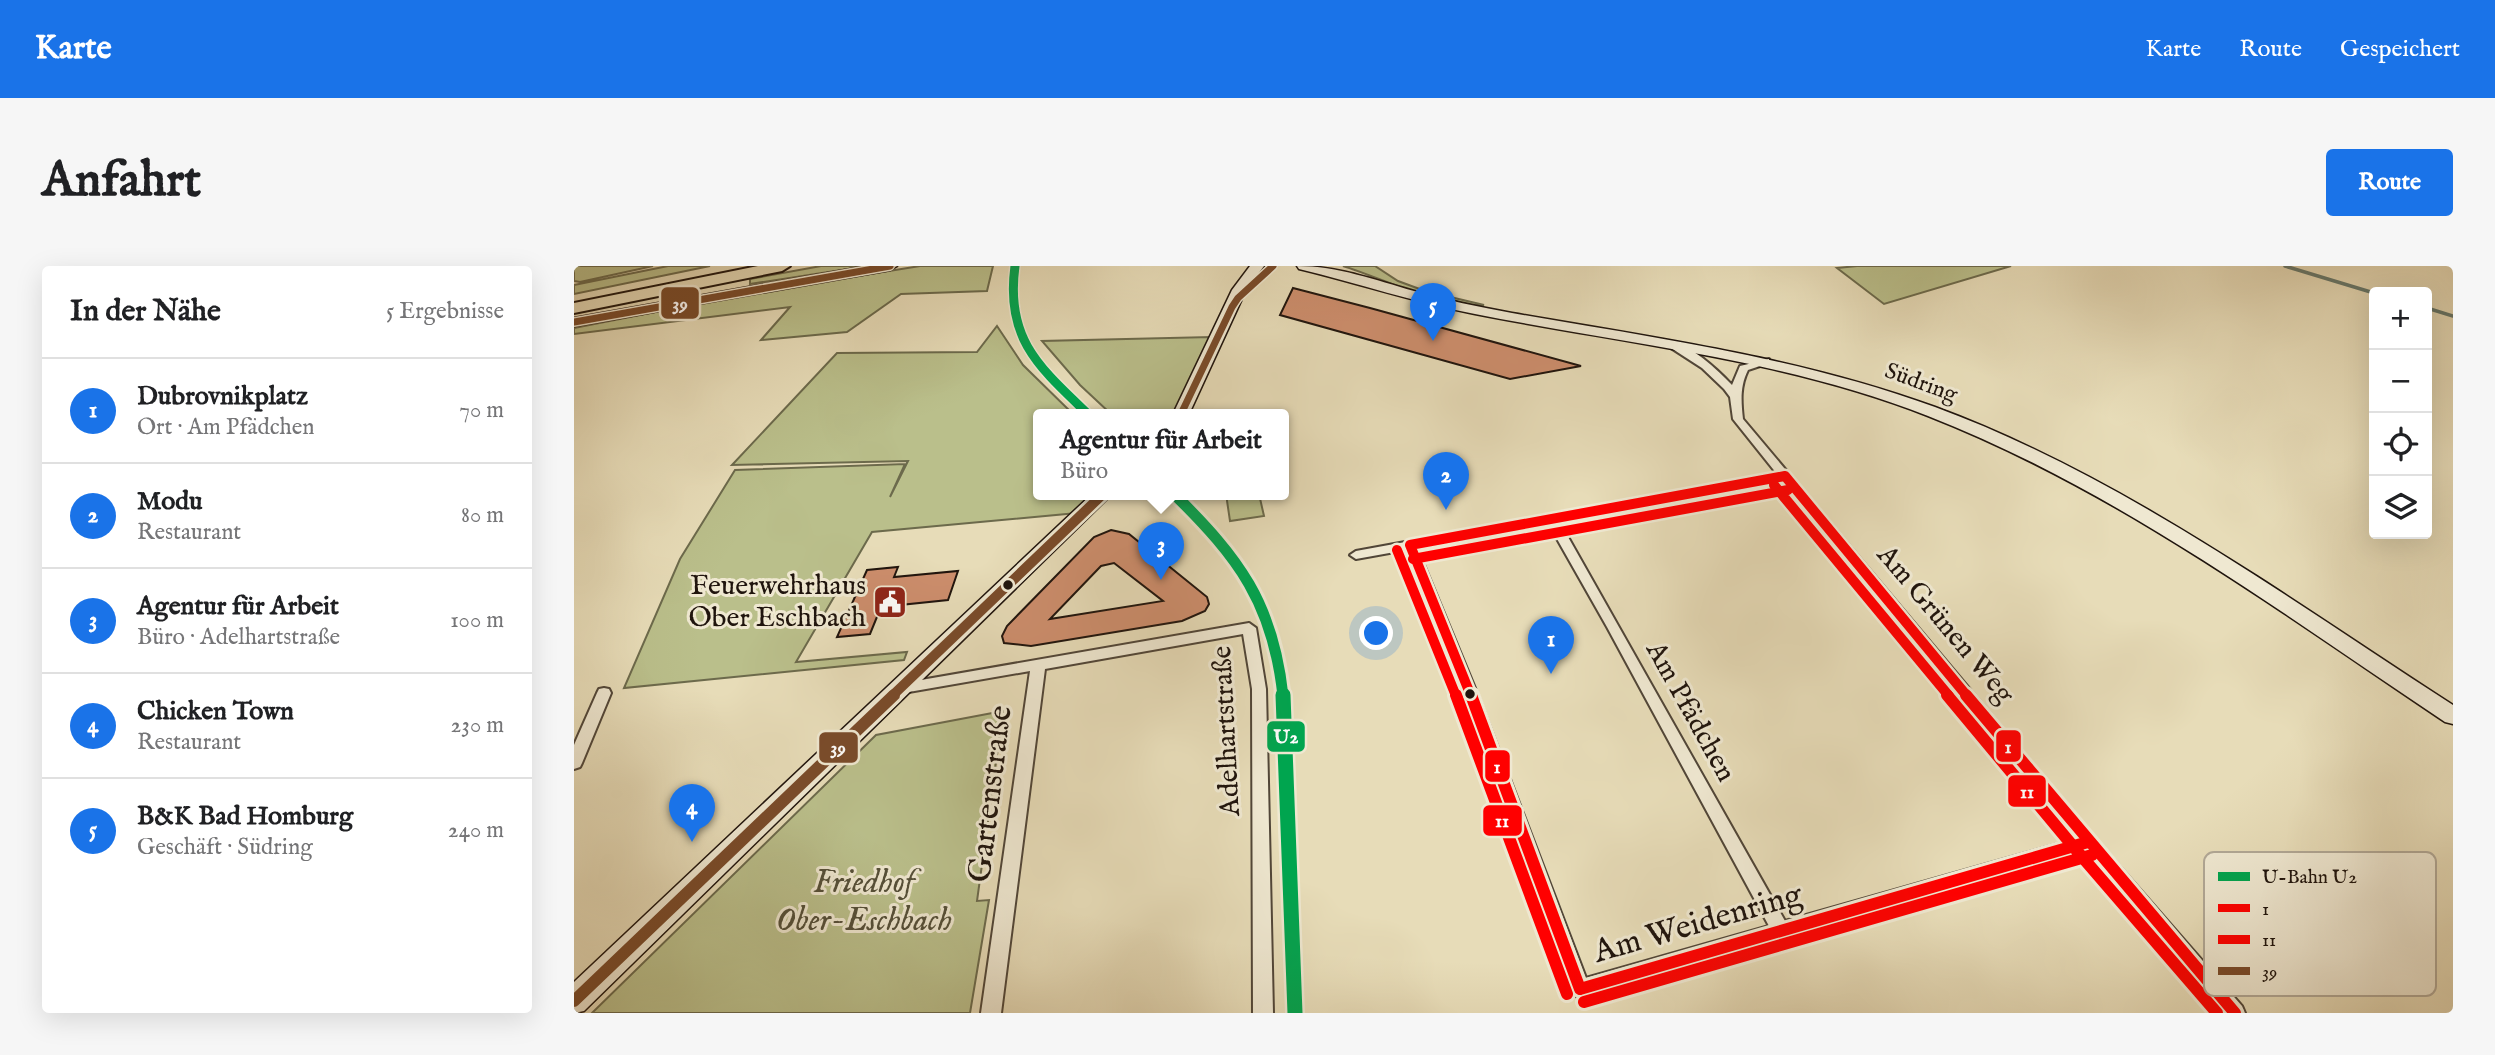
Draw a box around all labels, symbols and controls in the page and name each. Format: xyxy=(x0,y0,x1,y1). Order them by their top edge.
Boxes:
text: Karte xyxy=(35,28,112,70)
text: Karte xyxy=(2146,34,2201,65)
text: Route xyxy=(2239,34,2302,65)
text: Gespeichert xyxy=(2340,34,2460,65)
button: Route xyxy=(2326,149,2453,216)
text: Anfahrt xyxy=(42,151,201,213)
pin: 5 xyxy=(1410,283,1456,341)
line badge: 39 xyxy=(660,286,700,320)
map controls xyxy=(2369,287,2432,539)
button: + xyxy=(2369,287,2432,350)
text: In der Nähe xyxy=(70,293,221,331)
text: 39 xyxy=(672,293,688,317)
text: 5 Ergebnisse xyxy=(386,297,504,326)
button: − xyxy=(2369,350,2432,413)
street label: Südring xyxy=(1881,356,1962,410)
text: Dubrovnikplatz xyxy=(137,380,308,413)
text: 1 xyxy=(89,396,97,425)
text: 70 m xyxy=(459,396,504,425)
popup xyxy=(1033,409,1289,500)
text: Ort · Am Pfädchen xyxy=(137,413,315,442)
button: locate xyxy=(2369,413,2432,476)
text: Agentur für Arbeit xyxy=(1060,424,1262,457)
pin: 2 xyxy=(1423,452,1469,510)
text: Büro xyxy=(1060,457,1108,486)
button: layers xyxy=(2369,476,2432,539)
text: Modu xyxy=(137,485,203,518)
text: 2 xyxy=(88,501,98,530)
text: 80 m xyxy=(461,501,504,530)
text: Restaurant xyxy=(137,518,241,547)
pin: 3 xyxy=(1138,522,1184,580)
street label: Am Grünen Weg xyxy=(1868,538,2022,712)
place label: Feuerwehrhaus Ober Eschbach xyxy=(688,569,866,636)
unlabelled marker xyxy=(1001,578,1015,592)
public building icon: Feuerwehrhaus Ober Eschbach xyxy=(871,583,909,621)
text: Agentur für Arbeit xyxy=(137,590,339,623)
text: 3 xyxy=(89,606,97,635)
text: 100 m xyxy=(450,606,504,635)
your location xyxy=(1359,616,1393,650)
pin: 1 xyxy=(1528,616,1574,674)
text: Büro · Adelhartstraße xyxy=(137,623,340,652)
street label: Am Pfädchen xyxy=(1637,635,1743,788)
street label: Adelhartstraße xyxy=(1205,645,1249,818)
unlabelled marker xyxy=(1463,687,1477,701)
text: Chicken Town xyxy=(137,695,294,728)
street label: Gartenstraße xyxy=(959,703,1023,885)
text: 4 xyxy=(87,711,99,740)
text: 230 m xyxy=(451,711,504,740)
line badge: U2 xyxy=(1266,720,1306,753)
text: U2 xyxy=(1272,726,1299,750)
text: Restaurant xyxy=(137,728,241,757)
line badge: 1 xyxy=(1995,729,2022,763)
line badge: 39 xyxy=(818,731,859,764)
text: 1 xyxy=(2004,736,2012,760)
text: 39 xyxy=(830,737,846,761)
line badge: 1 xyxy=(1484,749,1511,783)
text: 1 xyxy=(1493,756,1501,780)
line badge: 11 xyxy=(2007,774,2047,808)
text: 11 xyxy=(2020,781,2034,805)
pin: 4 xyxy=(669,784,715,842)
text: B&K Bad Homburg xyxy=(137,800,353,833)
line badge: 11 xyxy=(1482,804,1523,837)
text: 11 xyxy=(1495,810,1509,834)
text: 5 xyxy=(89,816,97,845)
text: 240 m xyxy=(448,816,504,845)
text: Geschäft · Südring xyxy=(137,833,313,862)
legend xyxy=(2204,852,2436,996)
park label: Friedhof Ober-Eschbach xyxy=(776,862,952,942)
text: U-Bahn U2 xyxy=(2262,866,2357,890)
street label: Am Weidenring xyxy=(1588,874,1808,974)
text: 1 xyxy=(2262,898,2269,922)
text: 11 xyxy=(2262,929,2276,953)
text: 39 xyxy=(2262,961,2277,985)

